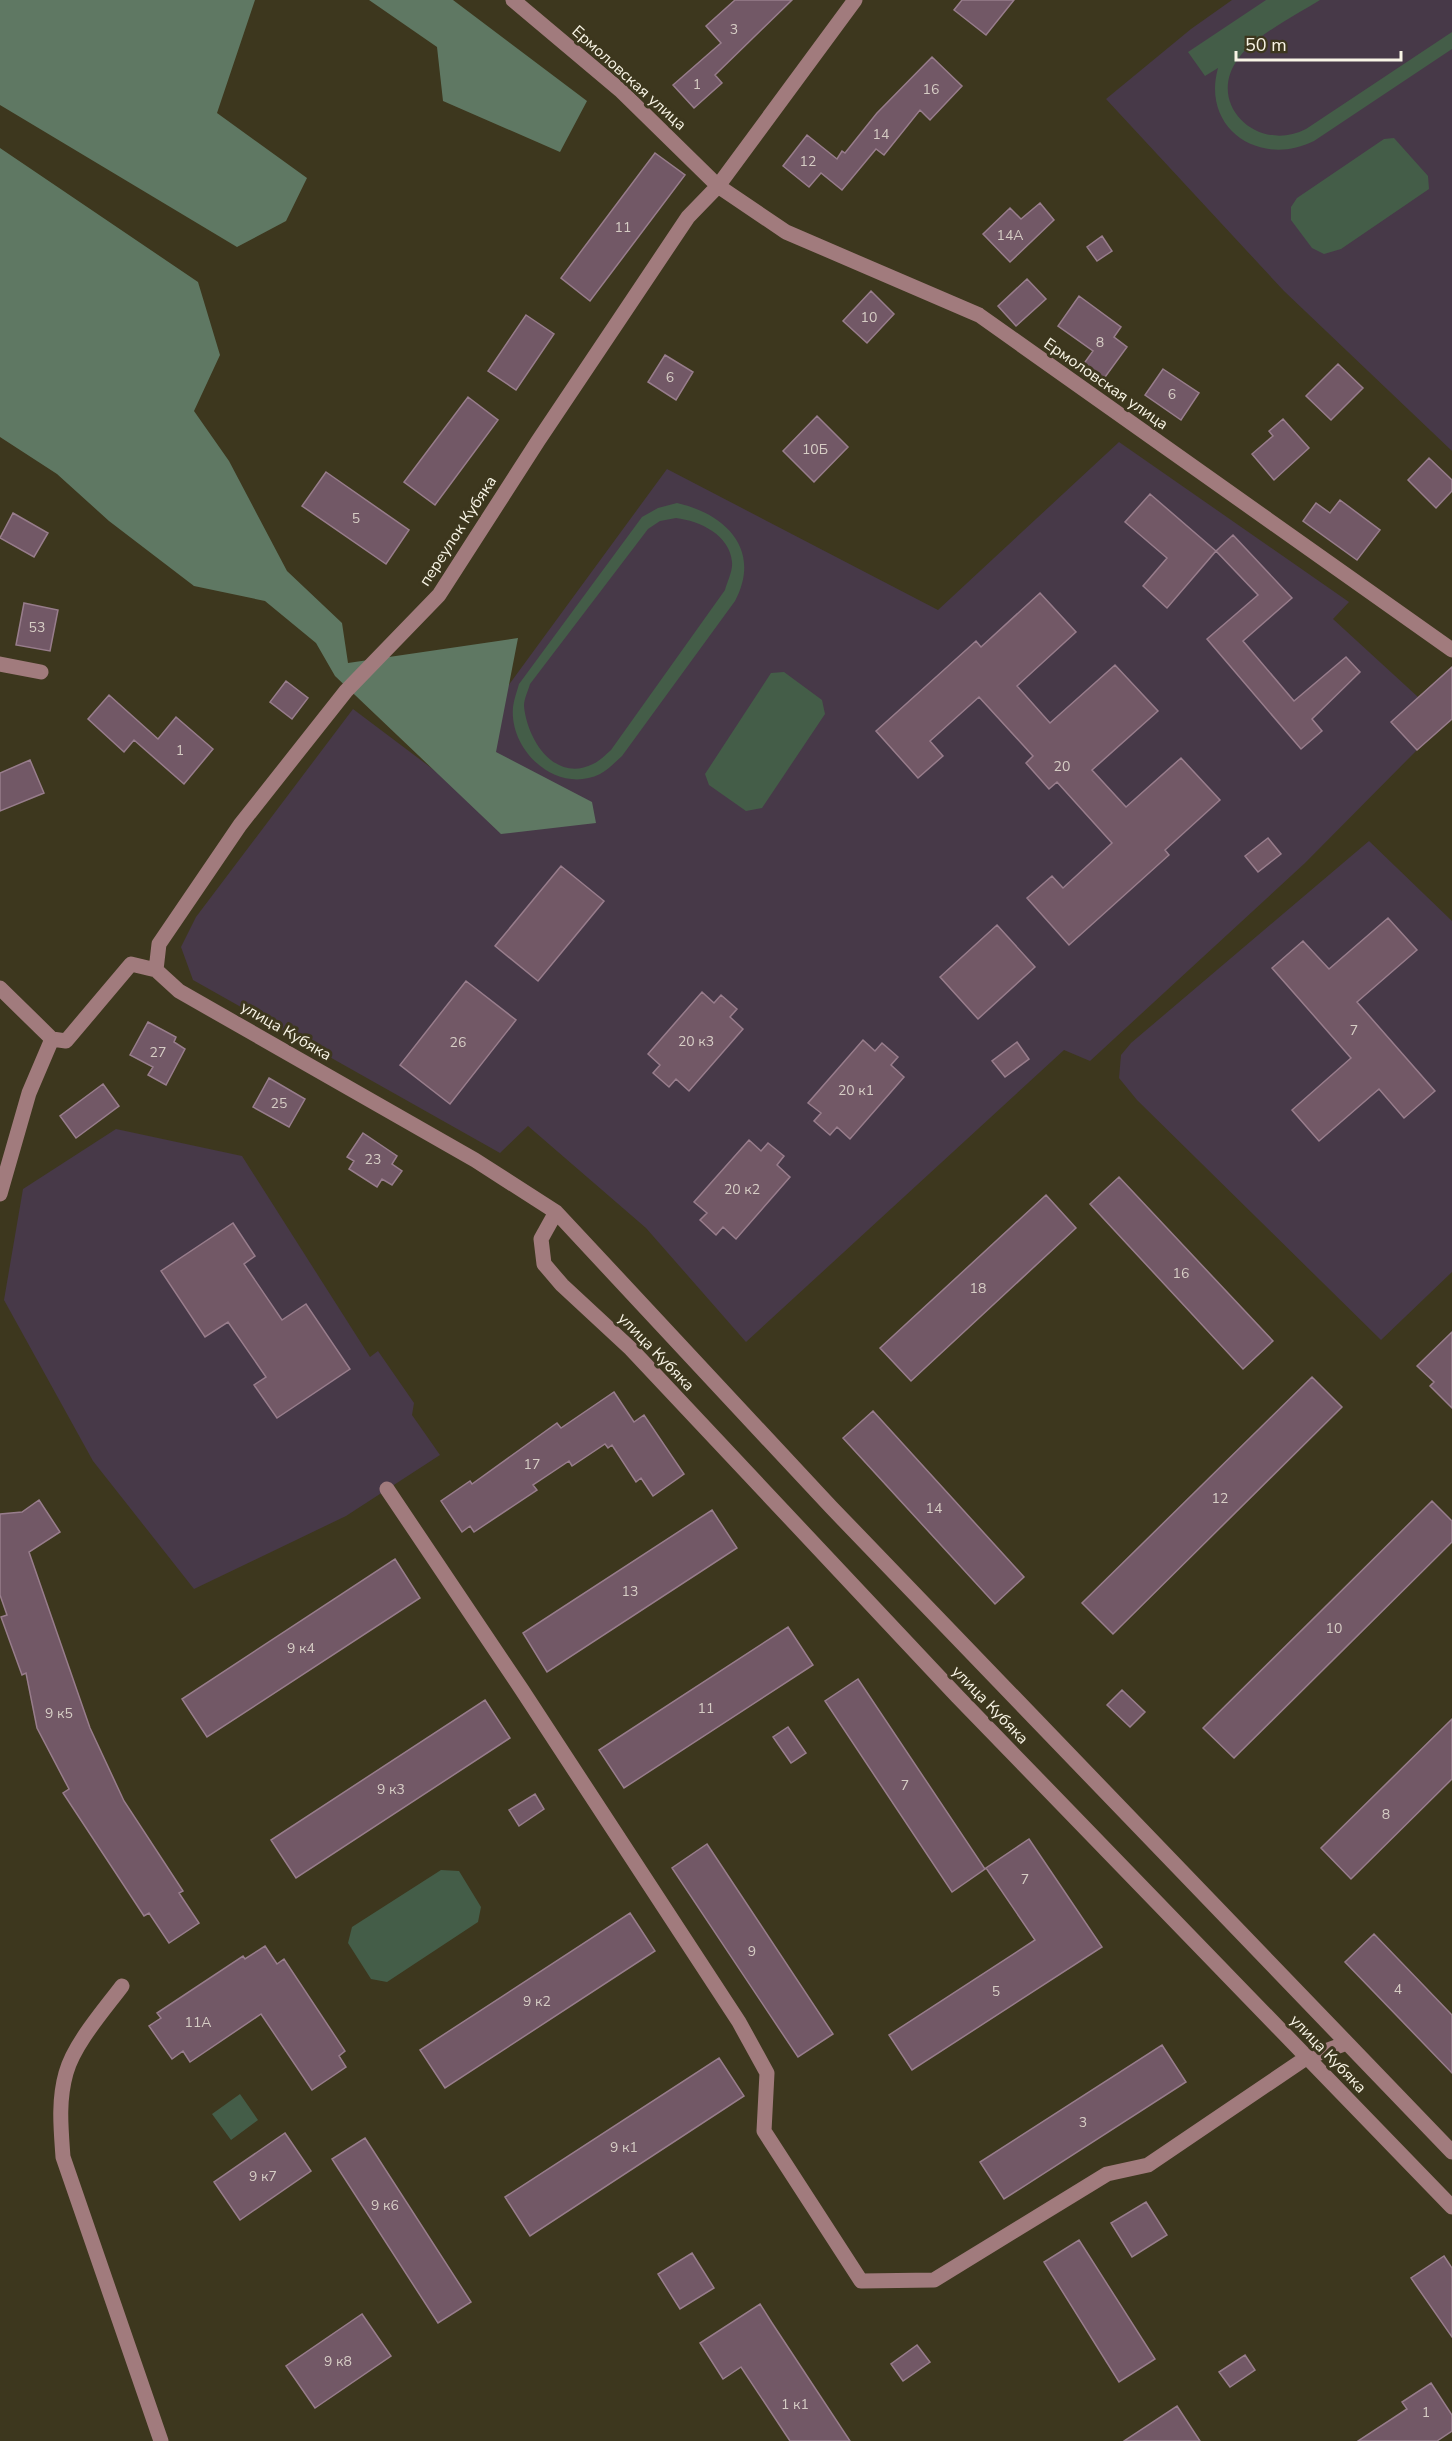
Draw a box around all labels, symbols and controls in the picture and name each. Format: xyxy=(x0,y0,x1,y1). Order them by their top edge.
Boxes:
house number: 3 xyxy=(730,20,738,39)
street label: Ермоловская улица xyxy=(567,21,691,135)
scale bar xyxy=(1236,24,1401,62)
text: 50 m xyxy=(1245,33,1287,57)
house number: 1 xyxy=(693,75,701,94)
house number: 16 xyxy=(923,80,939,99)
house number: 14 xyxy=(873,125,889,144)
house number: 12 xyxy=(800,152,816,171)
house number: 11 xyxy=(615,218,631,237)
house number: 14А xyxy=(996,226,1024,245)
house number: 10 xyxy=(861,308,877,327)
street label: Ермоловская улица xyxy=(1039,333,1173,435)
house number: 8 xyxy=(1096,333,1104,352)
house number: 6 xyxy=(666,368,674,387)
house number: 6 xyxy=(1168,385,1176,404)
house number: 10Б xyxy=(802,440,828,459)
street label: переулок Кубяка xyxy=(414,471,502,591)
house number: 5 xyxy=(352,509,360,528)
house number: 53 xyxy=(29,618,45,637)
house number: 1 xyxy=(176,741,184,760)
house number: 20 xyxy=(1054,757,1070,776)
street label: улица Кубяка xyxy=(236,996,336,1066)
house number: 7 xyxy=(1350,1021,1358,1040)
house number: 20 к3 xyxy=(678,1032,714,1051)
house number: 26 xyxy=(450,1033,466,1052)
house number: 27 xyxy=(150,1043,166,1062)
house number: 20 к1 xyxy=(838,1081,874,1100)
house number: 25 xyxy=(271,1094,287,1113)
house number: 23 xyxy=(365,1150,381,1169)
house number: 20 к2 xyxy=(724,1180,760,1199)
house number: 16 xyxy=(1173,1264,1189,1283)
house number: 18 xyxy=(970,1279,986,1298)
street label: улица Кубяка xyxy=(613,1308,699,1396)
house number: 17 xyxy=(524,1455,540,1474)
house number: 12 xyxy=(1212,1489,1228,1508)
house number: 14 xyxy=(926,1499,942,1518)
house number: 13 xyxy=(622,1582,638,1601)
house number: 10 xyxy=(1326,1619,1342,1638)
house number: 9 к4 xyxy=(287,1639,315,1658)
street label: улица Кубяка xyxy=(947,1661,1033,1749)
house number: 11 xyxy=(698,1699,714,1718)
house number: 9 к5 xyxy=(45,1704,73,1723)
house number: 7 xyxy=(901,1776,909,1795)
house number: 9 к3 xyxy=(377,1780,405,1799)
house number: 8 xyxy=(1382,1805,1390,1824)
house number: 7 xyxy=(1021,1870,1029,1889)
house number: 9 xyxy=(748,1942,756,1961)
house number: 4 xyxy=(1394,1980,1402,1999)
house number: 5 xyxy=(992,1982,1000,2001)
house number: 9 к2 xyxy=(523,1992,551,2011)
street label: улица Кубяка xyxy=(1285,2010,1371,2098)
house number: 11А xyxy=(184,2013,212,2032)
house number: 3 xyxy=(1079,2113,1087,2132)
house number: 9 к1 xyxy=(610,2138,638,2157)
house number: 9 к7 xyxy=(249,2167,277,2186)
house number: 9 к6 xyxy=(371,2196,399,2215)
house number: 9 к8 xyxy=(324,2352,352,2371)
house number: 1 к1 xyxy=(781,2395,809,2414)
house number: 1 xyxy=(1422,2403,1430,2422)

